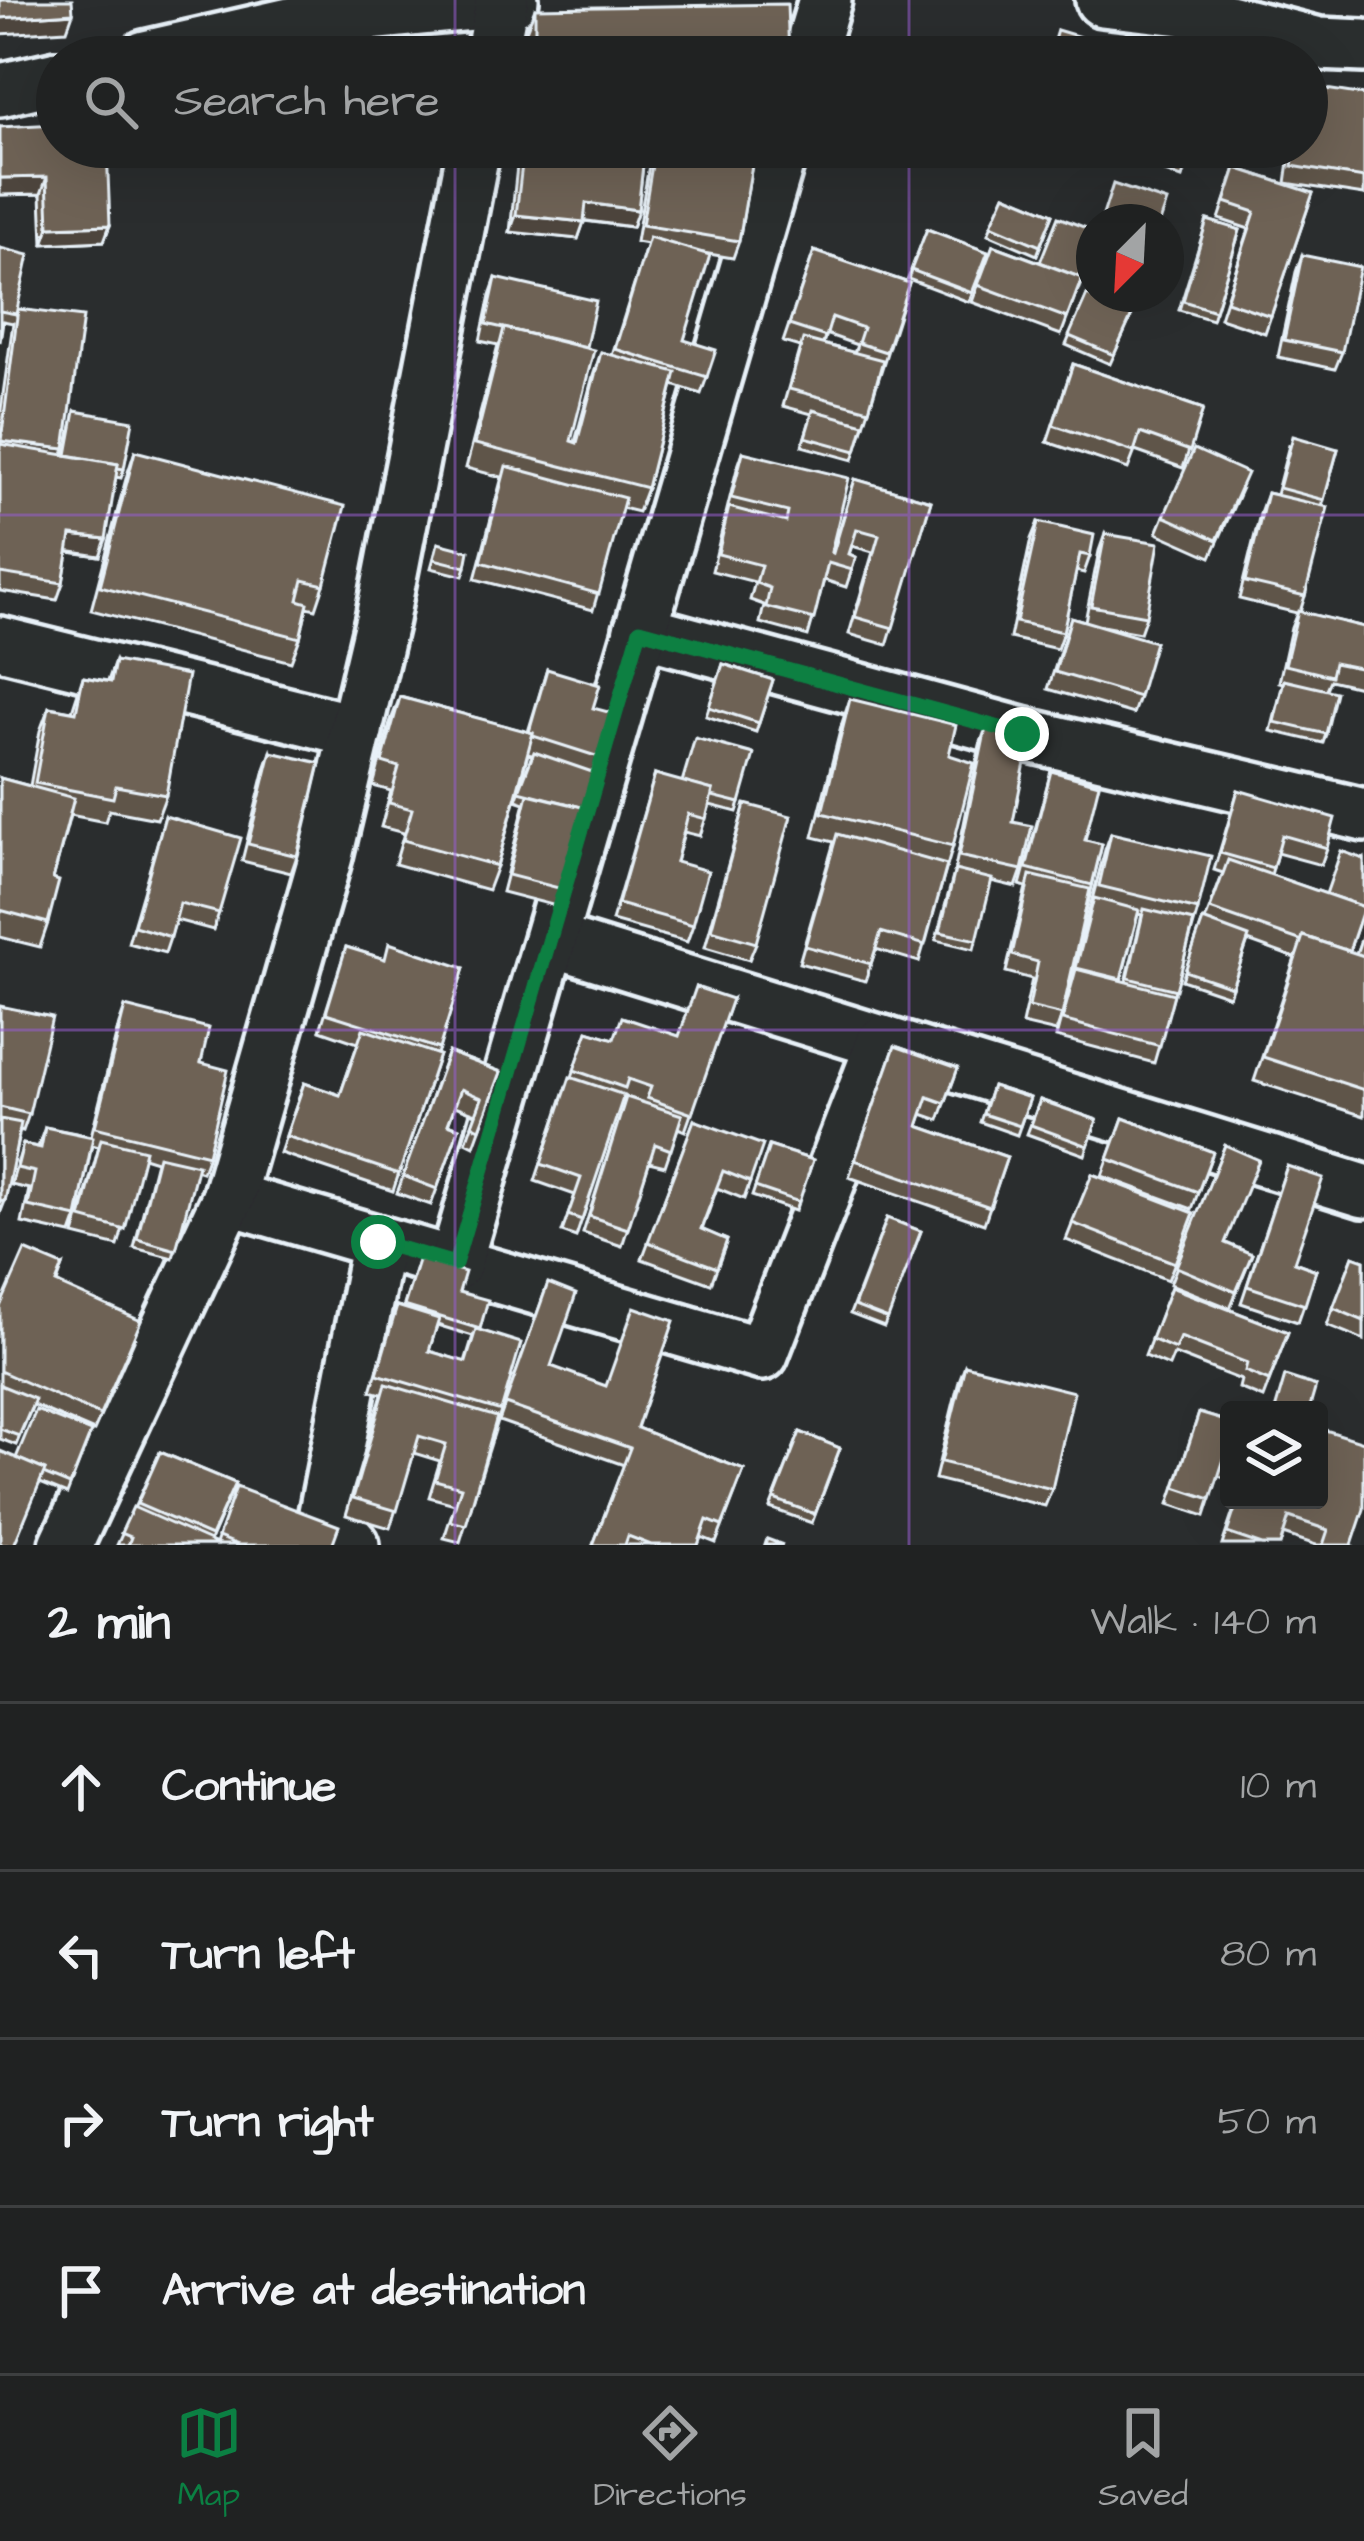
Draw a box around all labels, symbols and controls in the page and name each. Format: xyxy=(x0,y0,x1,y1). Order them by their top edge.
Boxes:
search box xyxy=(36,36,1328,168)
icon: search xyxy=(78,69,144,135)
text: Search here xyxy=(174,71,440,133)
north arrow xyxy=(1076,204,1184,312)
route end xyxy=(995,707,1049,761)
route start xyxy=(351,1215,405,1269)
map controls xyxy=(1220,1401,1328,1509)
button: layers xyxy=(1220,1401,1328,1509)
text: 2 min xyxy=(48,1588,171,1659)
text: Walk · 140 m xyxy=(1091,1596,1316,1650)
icon: ahead xyxy=(48,1754,114,1820)
text: Continue xyxy=(162,1756,336,1818)
text: 10 m xyxy=(1240,1760,1316,1814)
icon: left xyxy=(48,1922,114,1988)
text: Turn left xyxy=(162,1924,355,1986)
text: 80 m xyxy=(1220,1928,1316,1982)
icon: right xyxy=(48,2090,114,2156)
text: Turn right xyxy=(162,2092,374,2154)
text: 50 m xyxy=(1218,2096,1316,2150)
icon: arrive xyxy=(48,2258,114,2324)
text: Arrive at destination xyxy=(162,2260,585,2322)
tab: Map xyxy=(176,2400,242,2518)
tab: Directions xyxy=(593,2400,747,2518)
tab: Saved xyxy=(1098,2400,1188,2518)

